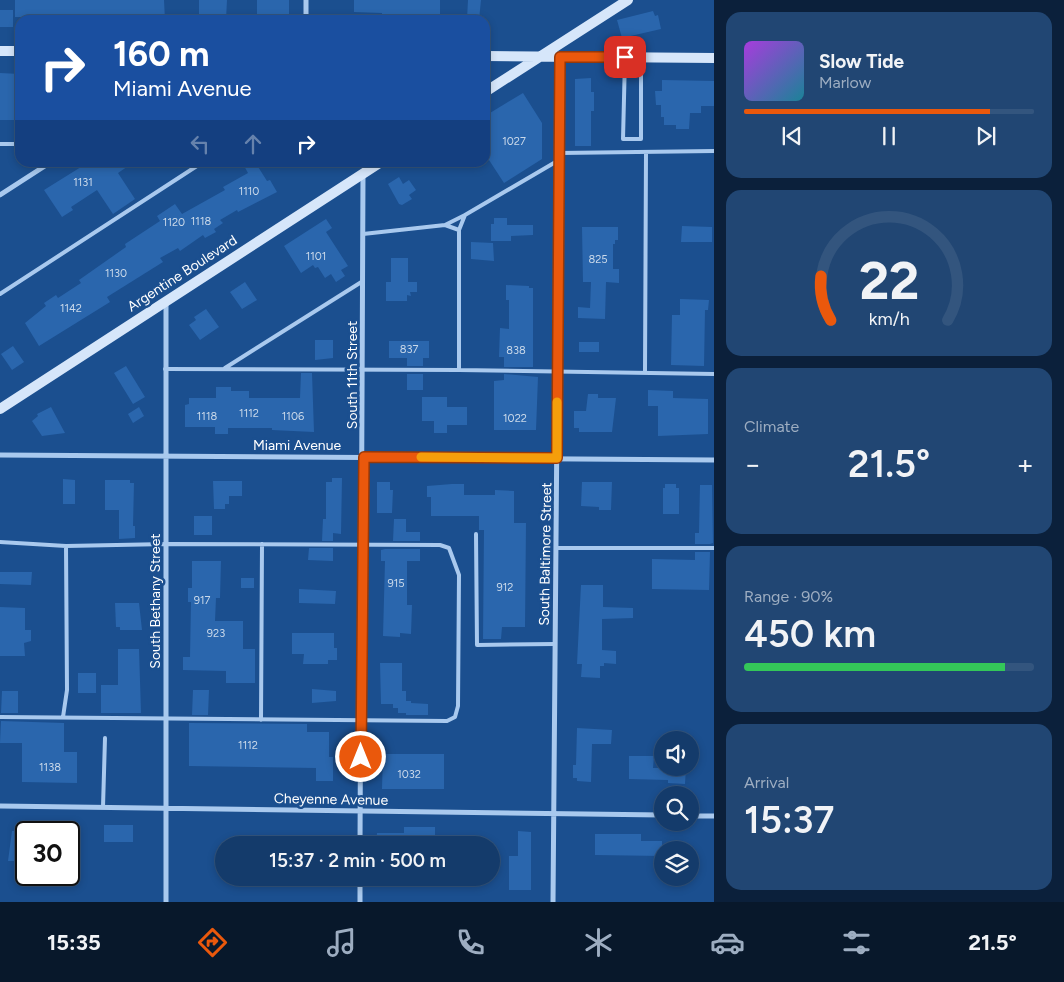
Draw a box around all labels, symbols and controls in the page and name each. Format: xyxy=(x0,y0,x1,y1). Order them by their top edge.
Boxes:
text: 160 m xyxy=(113,33,210,75)
icon: right xyxy=(30,35,95,100)
pin xyxy=(604,36,646,78)
icon: arrive xyxy=(611,43,639,71)
text: Slow Tide xyxy=(819,50,904,73)
text: Marlow xyxy=(819,73,871,92)
text: Miami Avenue xyxy=(113,75,252,102)
icon: previous xyxy=(778,122,806,150)
icon: pause xyxy=(875,122,903,150)
icon: next xyxy=(972,122,1000,150)
icon: left xyxy=(186,130,214,158)
icon: ahead xyxy=(239,130,267,158)
icon: right xyxy=(292,130,320,158)
house number: 1027 xyxy=(502,135,526,148)
house number: 1131 xyxy=(73,176,93,189)
house number: 1110 xyxy=(239,185,259,198)
house number: 1118 xyxy=(191,215,211,228)
house number: 1120 xyxy=(163,216,185,229)
street label: Argentine Boulevard xyxy=(124,232,240,315)
house number: 1101 xyxy=(306,250,326,263)
text: 22 xyxy=(859,250,919,312)
house number: 825 xyxy=(588,253,608,266)
house number: 1130 xyxy=(105,267,127,280)
house number: 1142 xyxy=(60,302,82,315)
text: km/h xyxy=(869,308,909,329)
street label: South 11th Street xyxy=(344,321,361,429)
house number: 837 xyxy=(400,343,418,356)
house number: 838 xyxy=(506,344,526,357)
house number: 1112 xyxy=(239,407,259,420)
house number: 1118 xyxy=(197,410,217,423)
house number: 1106 xyxy=(282,410,304,423)
house number: 1022 xyxy=(503,412,527,425)
text: Climate xyxy=(744,417,799,436)
street label: Miami Avenue xyxy=(253,437,341,454)
text: 21.5° xyxy=(848,441,930,487)
text: − xyxy=(744,447,761,481)
text: + xyxy=(1017,447,1034,481)
street label: South Baltimore Street xyxy=(536,482,555,626)
street label: South Bethany Street xyxy=(147,533,164,669)
house number: 915 xyxy=(387,577,405,590)
house number: 912 xyxy=(497,581,513,594)
text: Range · 90% xyxy=(744,587,833,606)
house number: 917 xyxy=(194,594,210,607)
text: 450 km xyxy=(744,611,876,657)
house number: 923 xyxy=(207,627,225,640)
position arrow xyxy=(334,730,386,782)
map controls xyxy=(654,731,699,886)
button: sound xyxy=(654,731,699,776)
house number: 1112 xyxy=(238,739,258,752)
house number: 1138 xyxy=(39,761,61,774)
house number: 1032 xyxy=(397,768,421,781)
text: Arrival xyxy=(744,773,789,792)
button: search xyxy=(654,786,699,831)
street label: Cheyenne Avenue xyxy=(274,790,389,809)
text: 15:37 xyxy=(744,797,834,843)
speed limit sign: 30 xyxy=(15,821,80,886)
button: layers xyxy=(654,841,699,886)
text: 15:37 · 2 min · 500 m xyxy=(269,849,446,872)
icon: directions xyxy=(195,925,230,960)
icon: music xyxy=(324,925,359,960)
icon: phone xyxy=(453,925,488,960)
icon: climate xyxy=(581,925,616,960)
icon: car xyxy=(710,925,745,960)
icon: filters xyxy=(839,925,874,960)
text: 15:35 xyxy=(47,929,101,956)
text: 21.5° xyxy=(968,929,1017,956)

